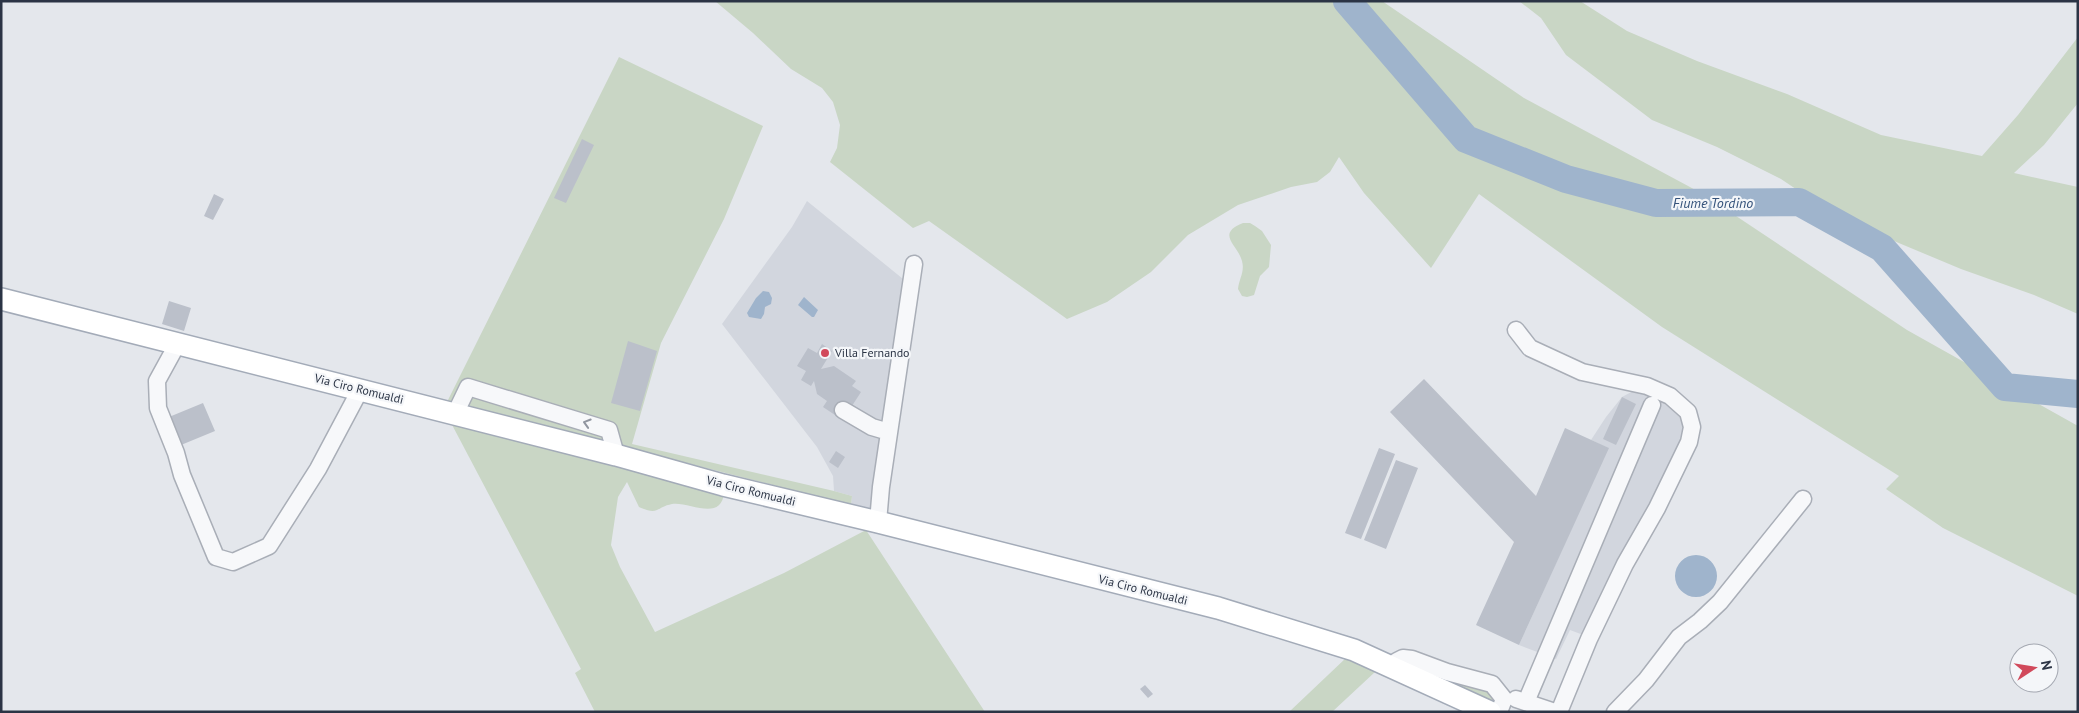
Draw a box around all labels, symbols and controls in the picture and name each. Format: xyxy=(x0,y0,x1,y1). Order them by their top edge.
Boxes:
water label: Fiume Tordino xyxy=(1673,194,1753,212)
place label: Villa Fernando xyxy=(834,345,910,360)
marker: Villa Fernando xyxy=(819,347,831,359)
street label: Via Ciro Romualdi xyxy=(312,370,405,407)
one-way arrow xyxy=(583,419,591,429)
street label: Via Ciro Romualdi xyxy=(704,472,797,509)
street label: Via Ciro Romualdi xyxy=(1096,571,1189,608)
north arrow xyxy=(2009,643,2059,693)
text: N xyxy=(2037,659,2056,672)

